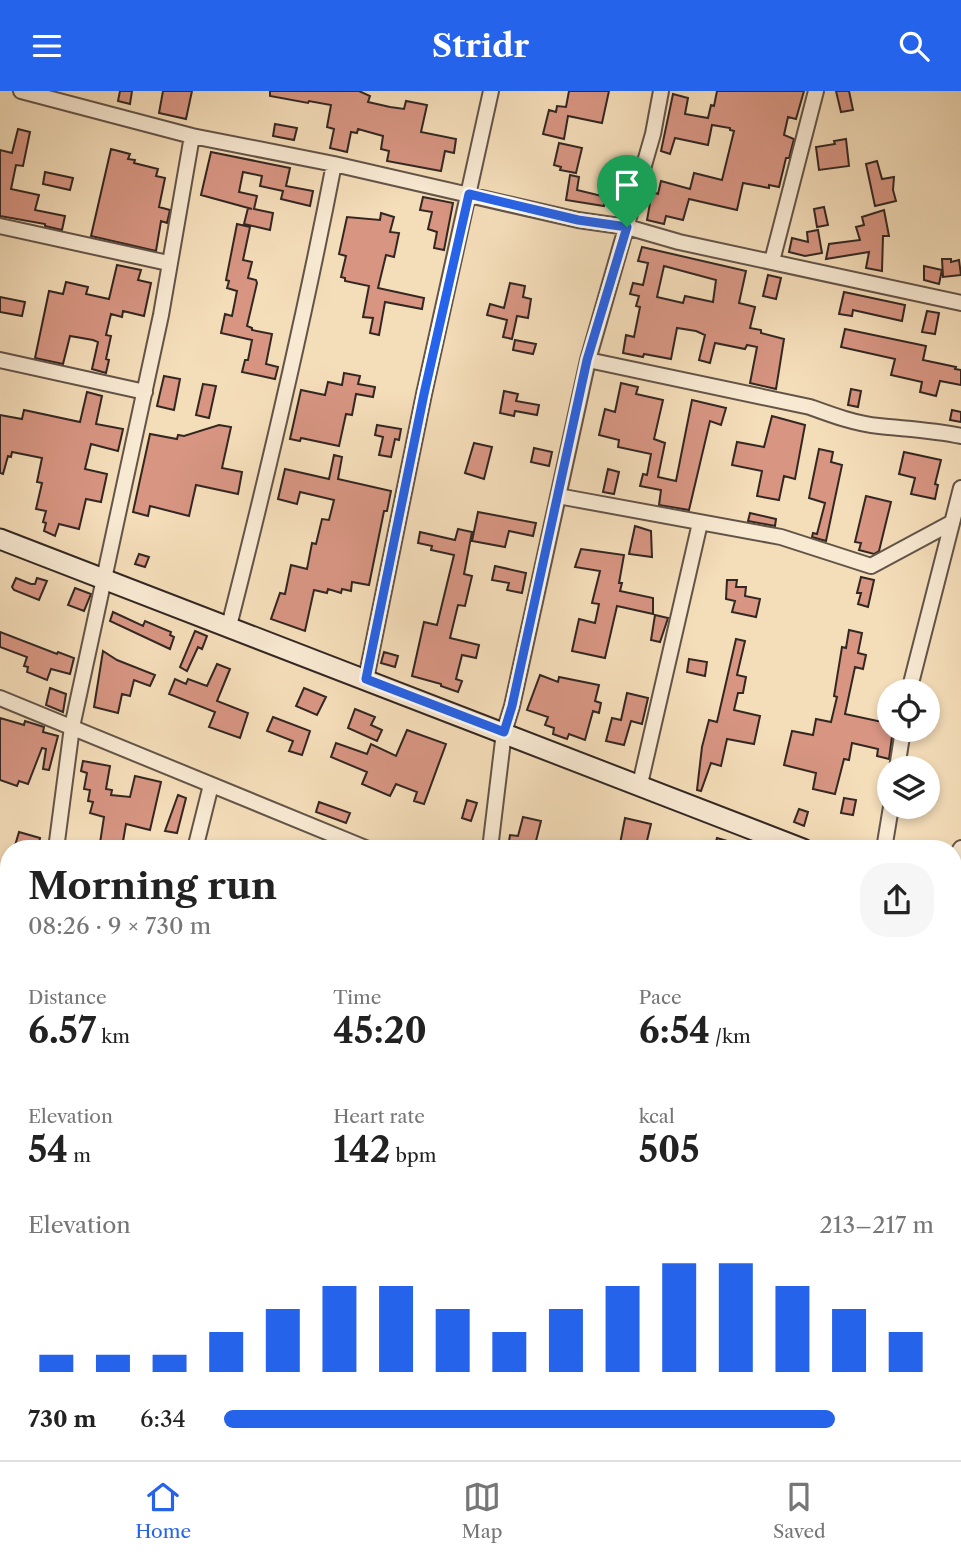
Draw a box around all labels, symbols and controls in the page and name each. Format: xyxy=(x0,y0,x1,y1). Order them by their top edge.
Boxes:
text: Stridr xyxy=(432,26,529,65)
icon: menu xyxy=(28,27,66,65)
icon: search xyxy=(895,27,933,65)
pin xyxy=(597,155,657,227)
icon: arrive xyxy=(608,166,646,204)
map controls xyxy=(877,679,940,819)
button: locate xyxy=(877,679,940,742)
button: layers xyxy=(877,756,940,819)
text: Morning run xyxy=(28,862,277,909)
button: share xyxy=(860,863,934,937)
text: 08:26 · 9 × 730 m xyxy=(28,912,211,940)
text: Distance xyxy=(28,986,107,1009)
text: Time xyxy=(333,986,381,1009)
text: Pace xyxy=(639,986,682,1009)
text: 6.57 xyxy=(28,1009,96,1052)
text: 45:20 xyxy=(333,1009,427,1052)
text: 6:54 xyxy=(639,1009,710,1052)
text: km xyxy=(96,1025,130,1048)
text: /km xyxy=(710,1025,751,1048)
text: Elevation xyxy=(28,1105,113,1128)
text: Heart rate xyxy=(333,1105,425,1128)
text: kcal xyxy=(639,1105,675,1128)
text: 54 xyxy=(28,1128,68,1171)
text: 142 xyxy=(333,1128,390,1171)
text: 505 xyxy=(639,1128,700,1171)
text: m xyxy=(68,1144,91,1167)
text: bpm xyxy=(390,1144,436,1167)
text: Elevation xyxy=(28,1211,131,1239)
text: 213–217 m xyxy=(820,1211,934,1239)
text: 730 m xyxy=(28,1405,96,1433)
text: 6:34 xyxy=(140,1405,186,1433)
tab: Home xyxy=(135,1478,191,1543)
tab: Map xyxy=(462,1478,502,1543)
tab: Saved xyxy=(773,1478,826,1543)

